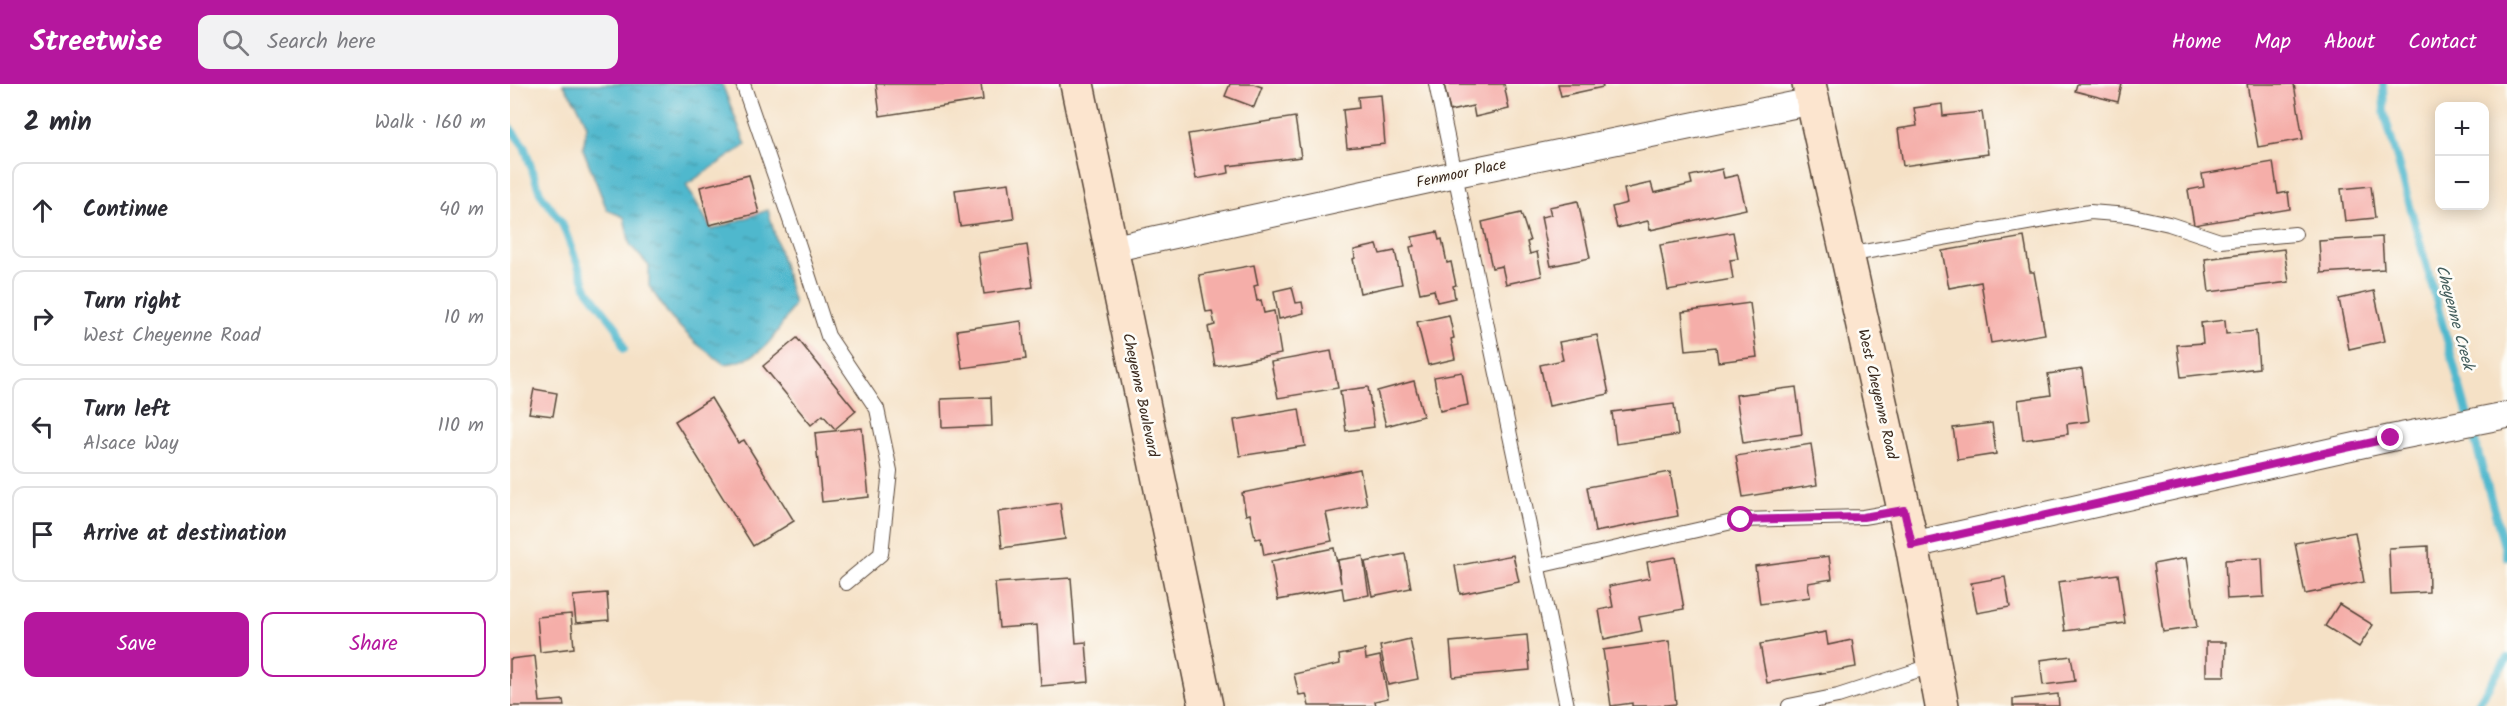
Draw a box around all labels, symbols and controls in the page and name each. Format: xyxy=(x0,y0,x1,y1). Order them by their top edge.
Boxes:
search box xyxy=(198,15,618,69)
text: Streetwise xyxy=(30,20,162,65)
text: Search here xyxy=(267,25,376,60)
icon: search xyxy=(219,26,252,59)
text: Home xyxy=(2172,26,2221,59)
text: Map xyxy=(2254,26,2291,59)
text: About xyxy=(2324,26,2375,59)
text: Contact xyxy=(2408,26,2477,59)
text: 2 min xyxy=(24,102,92,144)
map controls xyxy=(2435,102,2489,210)
button: + xyxy=(2435,102,2489,156)
text: Walk · 160 m xyxy=(375,107,486,139)
street label: Fenmoor Place xyxy=(1414,153,1509,195)
button: − xyxy=(2435,156,2489,210)
text: Continue xyxy=(83,193,168,228)
icon: ahead xyxy=(26,194,59,227)
text: 40 m xyxy=(439,194,484,226)
water label: Cheyenne Creek xyxy=(2429,262,2481,375)
text: Turn right xyxy=(83,285,181,320)
icon: right xyxy=(26,302,59,335)
text: 10 m xyxy=(444,302,484,334)
text: West Cheyenne Road xyxy=(83,320,260,352)
street label: West Cheyenne Road xyxy=(1850,327,1904,462)
street label: Cheyenne Boulevard xyxy=(1115,331,1165,460)
text: Turn left xyxy=(83,393,170,428)
icon: left xyxy=(26,410,59,443)
text: 110 m xyxy=(438,410,484,442)
route end xyxy=(2377,424,2403,450)
text: Alsace Way xyxy=(83,428,178,460)
route start xyxy=(1727,506,1753,532)
text: Arrive at destination xyxy=(83,517,286,552)
icon: arrive xyxy=(26,518,59,551)
button: Save xyxy=(24,612,249,677)
button: Share xyxy=(261,612,486,677)

